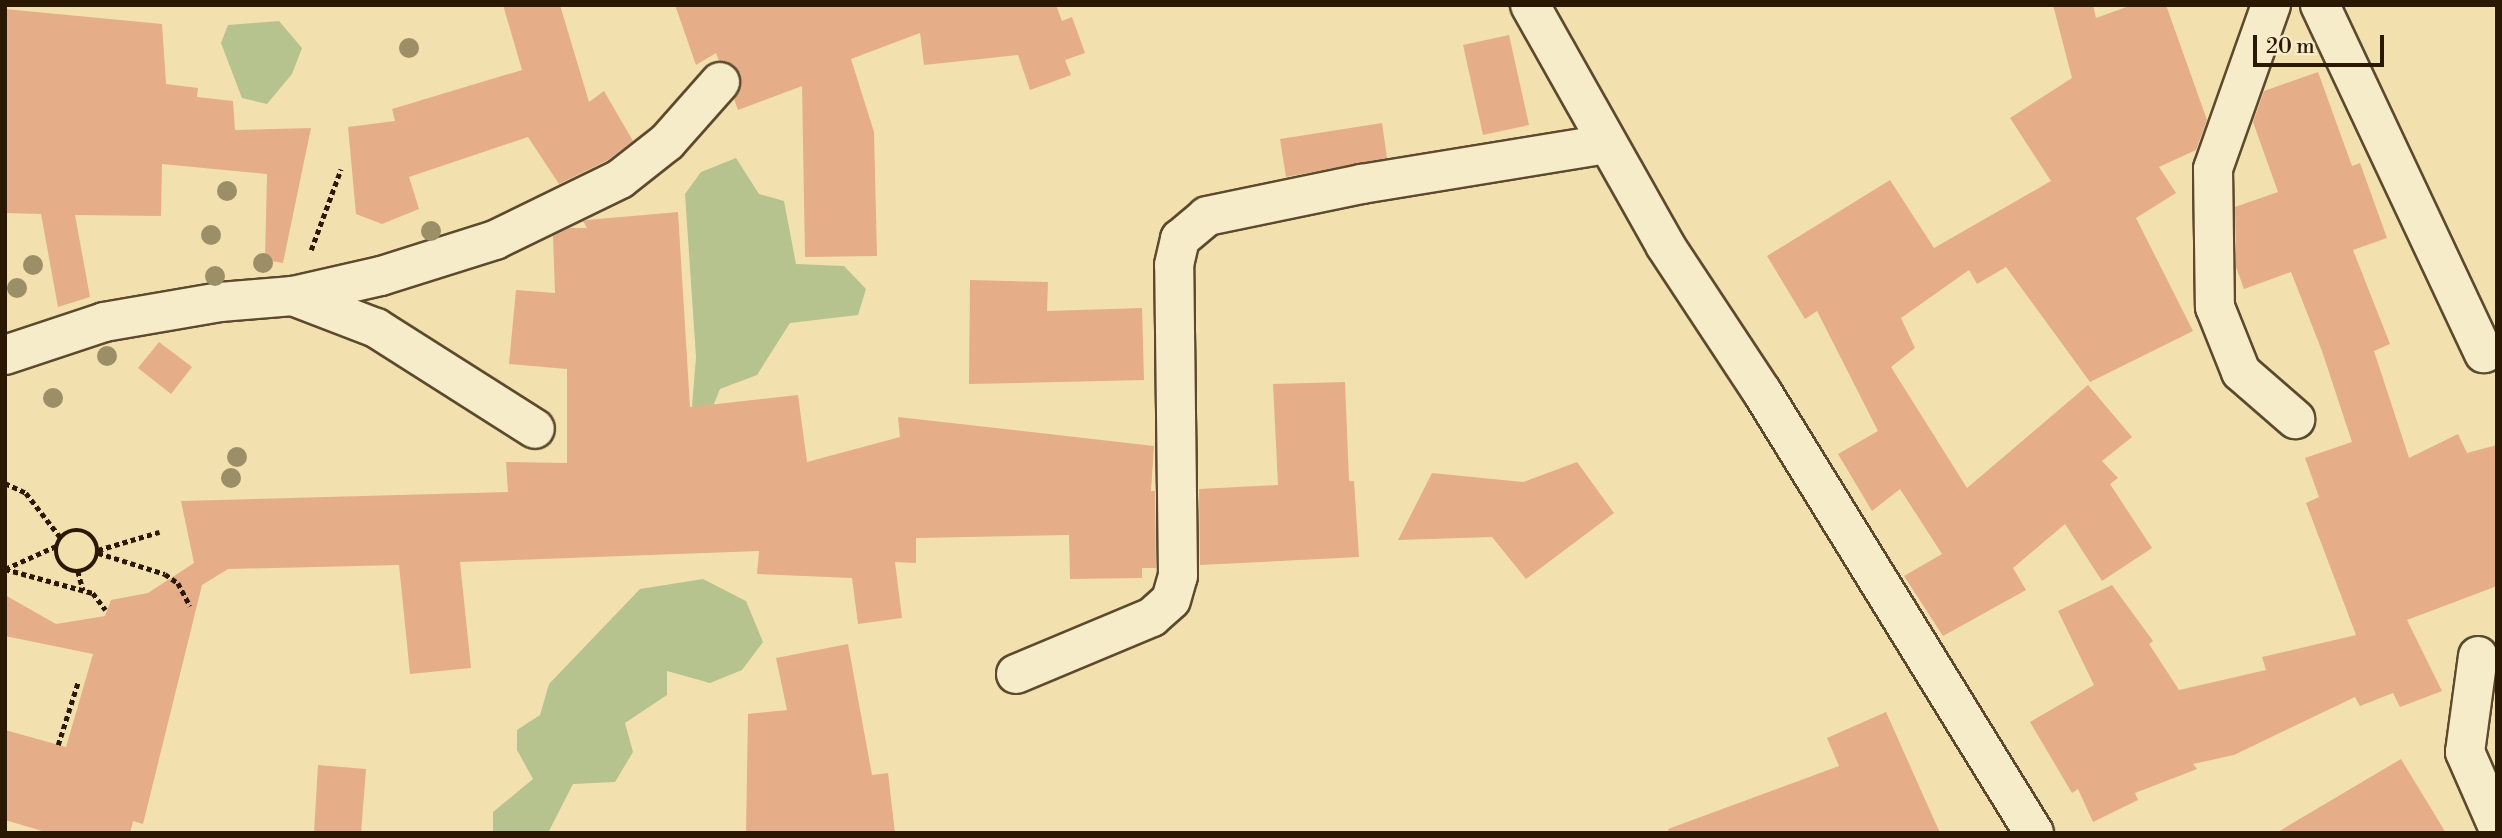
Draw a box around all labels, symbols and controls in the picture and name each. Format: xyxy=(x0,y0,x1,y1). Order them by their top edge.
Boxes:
scale bar xyxy=(2257,21,2388,65)
text: 20 m xyxy=(2266,34,2315,60)

